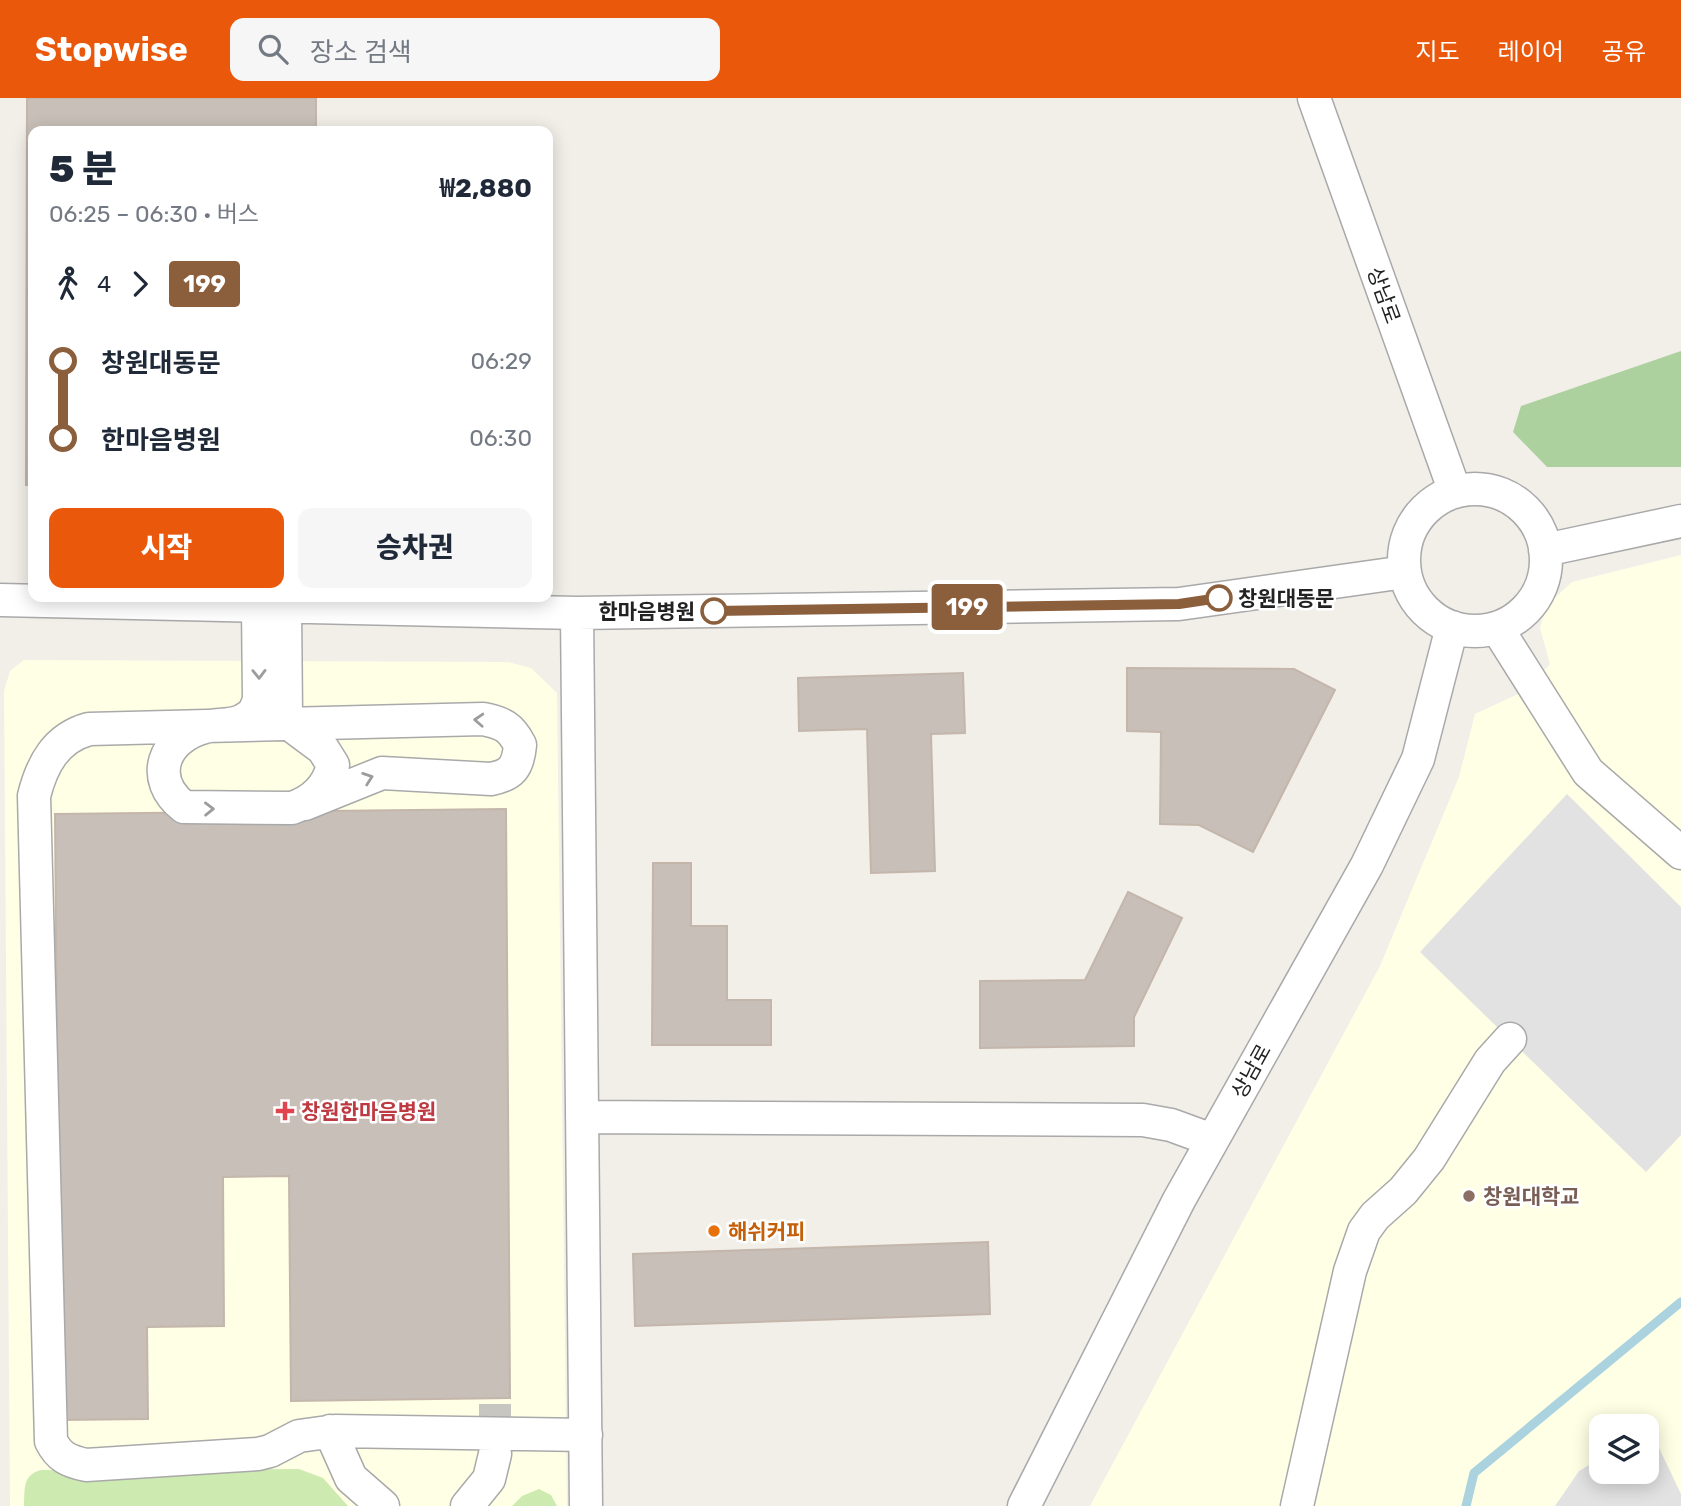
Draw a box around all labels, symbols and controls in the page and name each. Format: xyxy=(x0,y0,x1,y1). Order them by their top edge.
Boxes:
search box xyxy=(230,18,720,81)
text: Stopwise xyxy=(35,30,188,69)
icon: search xyxy=(254,30,292,68)
text: 장소 검색 xyxy=(310,37,412,68)
text: 지도 xyxy=(1415,38,1460,66)
text: 레이어 xyxy=(1498,38,1564,66)
text: 공유 xyxy=(1602,38,1646,66)
text: 5 분 xyxy=(49,146,117,192)
text: ₩2,880 xyxy=(440,173,532,204)
text: 06:25 – 06:30 · 버스 xyxy=(49,200,259,228)
street label: 상남로 xyxy=(1362,263,1406,327)
icon: walk xyxy=(49,265,87,303)
icon: forward xyxy=(121,265,159,303)
text: 4 xyxy=(97,270,111,298)
text: 199 xyxy=(183,270,226,298)
text: 06:29 xyxy=(470,347,532,375)
text: 창원대동문 xyxy=(101,348,221,379)
text: 06:30 xyxy=(469,424,532,452)
text: 한마음병원 xyxy=(101,425,221,456)
button: 시작 xyxy=(49,508,284,588)
button: 승차권 xyxy=(298,508,532,588)
line badge: 199 xyxy=(927,584,1007,630)
marker: 창원대동문 xyxy=(1206,585,1232,611)
place label: 창원대동문 xyxy=(1238,586,1335,611)
text: 199 xyxy=(946,593,988,621)
marker: 한마음병원 xyxy=(701,598,727,624)
place label: 한마음병원 xyxy=(598,599,695,624)
one-way arrow xyxy=(251,670,267,680)
one-way arrow xyxy=(473,713,484,728)
one-way arrow xyxy=(362,772,374,786)
one-way arrow xyxy=(205,801,215,817)
street label: 상남로 xyxy=(1226,1040,1276,1102)
place label: 창원한마음병원 xyxy=(301,1099,436,1124)
marker: 창원한마음병원 xyxy=(275,1101,295,1121)
place label: 창원대학교 xyxy=(1483,1184,1580,1209)
marker: 창원대학교 xyxy=(1461,1188,1477,1204)
place label: 해쉬커피 xyxy=(728,1219,805,1244)
marker: 해쉬커피 xyxy=(706,1223,722,1239)
map controls xyxy=(1589,1414,1659,1484)
button: layers xyxy=(1589,1414,1659,1484)

